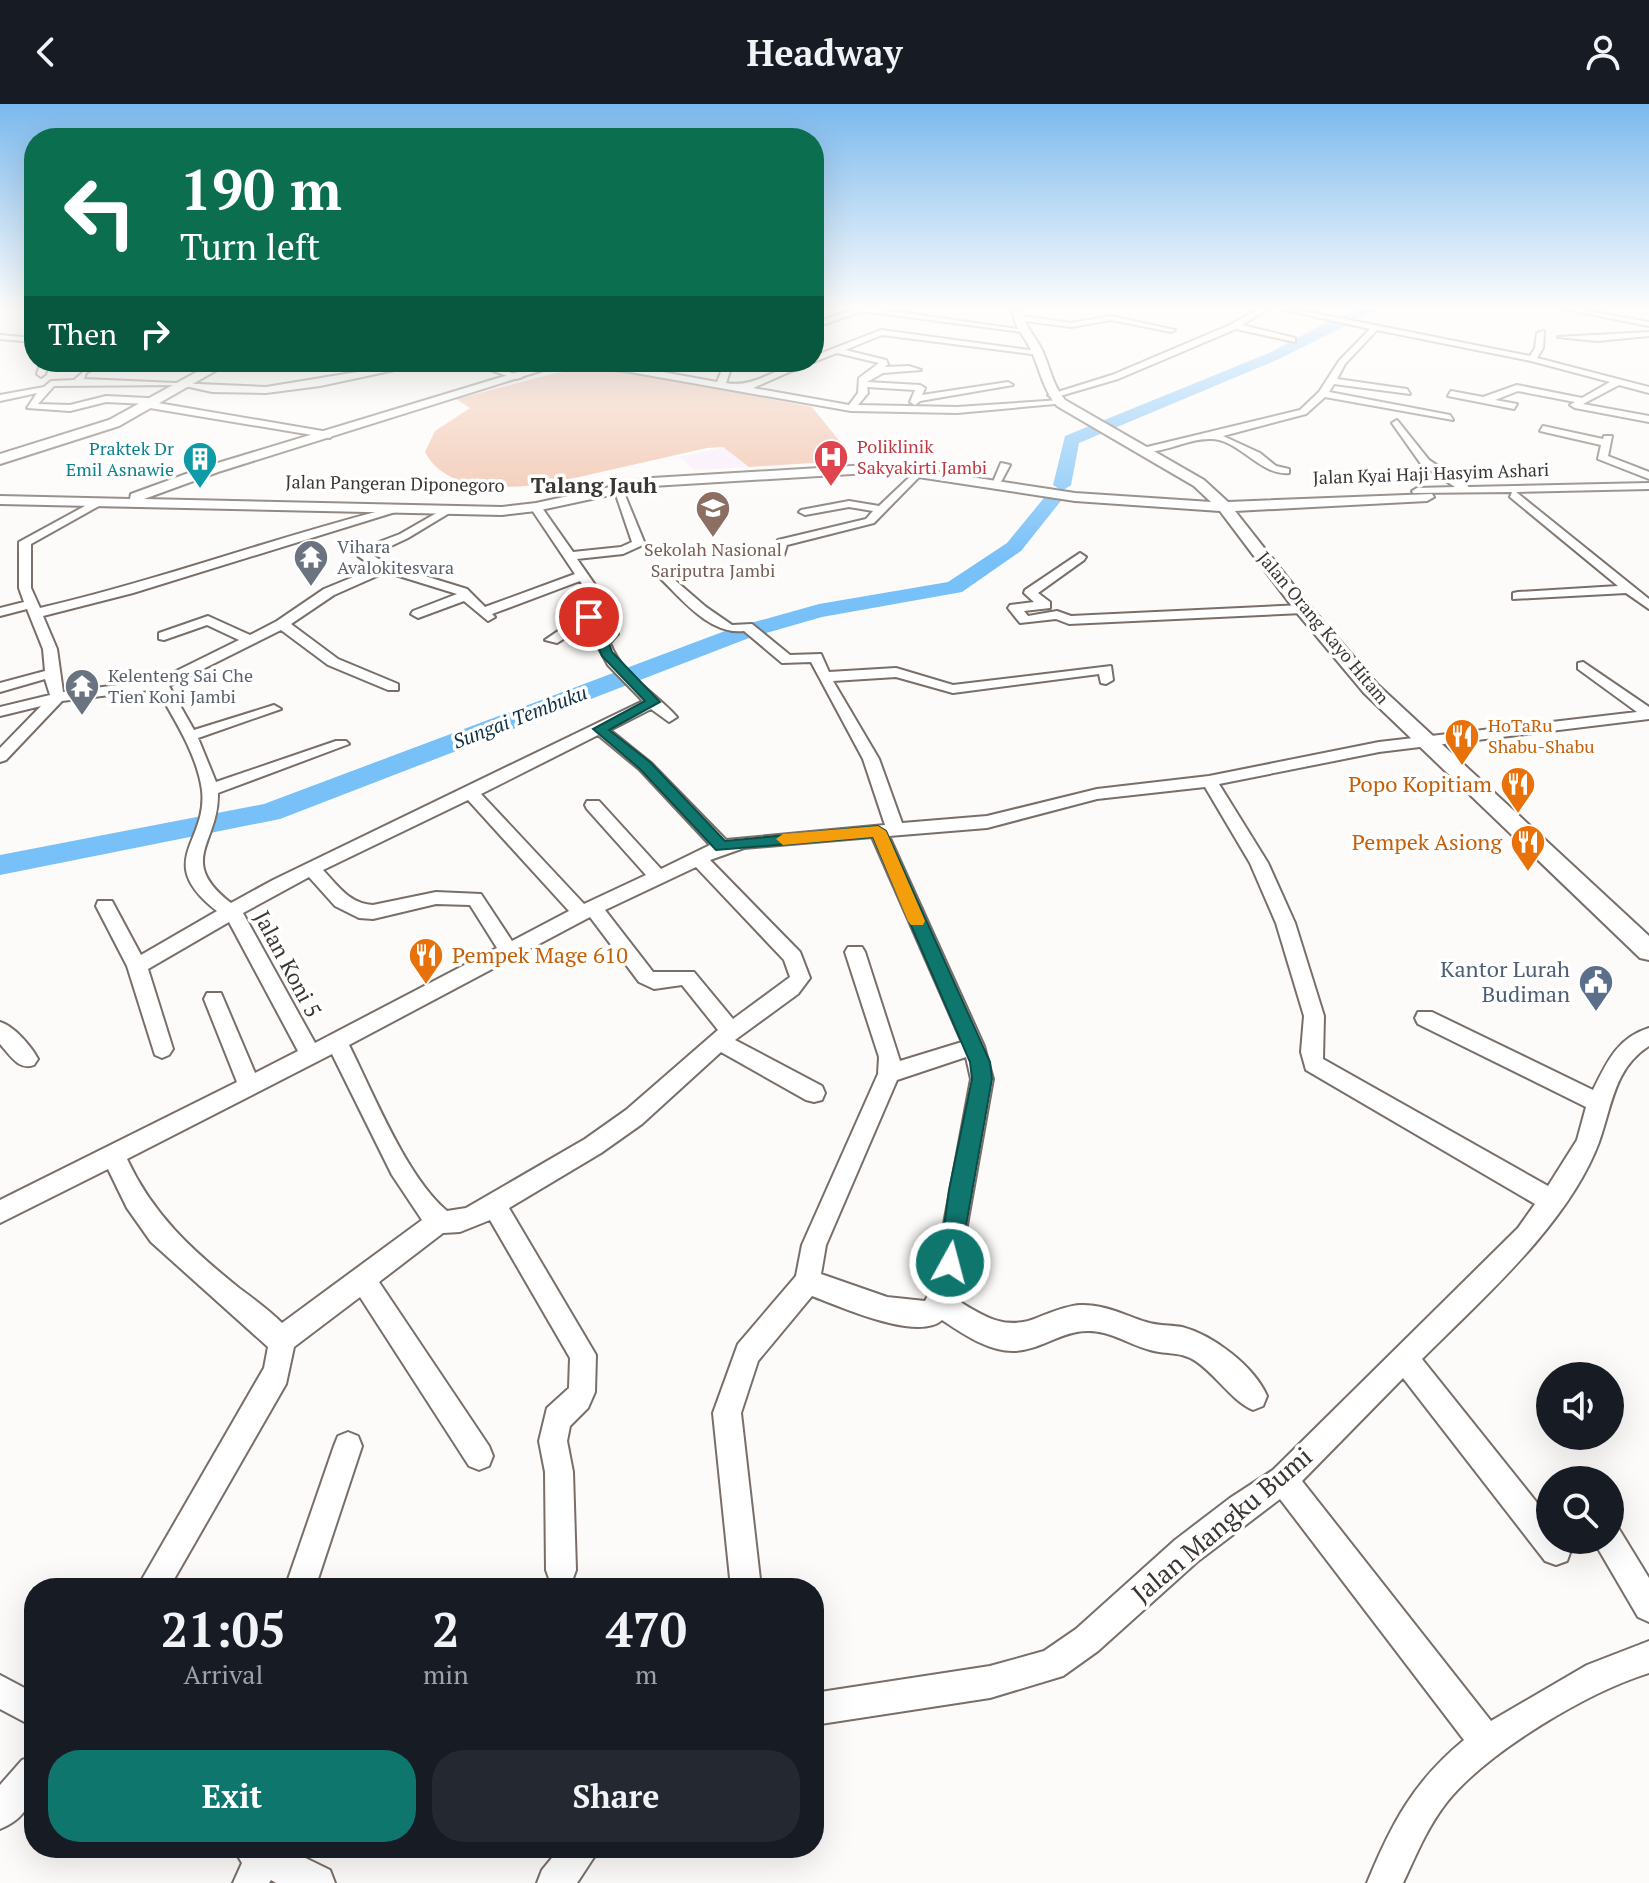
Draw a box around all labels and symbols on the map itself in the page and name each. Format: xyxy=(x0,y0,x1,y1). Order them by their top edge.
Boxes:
place label: Poliklinik Sakyakirti Jambi xyxy=(857,434,987,479)
place label: Praktek Dr Emil Asnawie xyxy=(66,436,174,481)
hospital icon: Poliklinik Sakyakirti Jambi xyxy=(812,438,850,488)
building icon: Praktek Dr Emil Asnawie xyxy=(181,440,219,490)
street label: Jalan Kyai Haji Hasyim Ashari xyxy=(1312,457,1550,489)
street label: Jalan Pangeran Diponegoro xyxy=(285,469,505,497)
district label: Talang Jauh xyxy=(531,470,657,499)
school or university icon: Sekolah Nasional Sariputra Jambi xyxy=(694,489,732,539)
place label: Vihara Avalokitesvara xyxy=(337,534,454,579)
place label: Sekolah Nasional Sariputra Jambi xyxy=(644,537,782,582)
temple icon: Vihara Avalokitesvara xyxy=(292,538,330,588)
street label: Jalan Orang Kayo Hitam xyxy=(1253,546,1395,709)
pin xyxy=(555,583,623,651)
place label: Kelenteng Sai Che Tien Koni Jambi xyxy=(108,663,253,708)
temple icon: Kelenteng Sai Che Tien Koni Jambi xyxy=(63,667,101,717)
water label: Sungai Tembuku xyxy=(449,679,591,755)
place label: HoTaRu Shabu-Shabu xyxy=(1488,713,1595,758)
restaurant icon: HoTaRu Shabu-Shabu xyxy=(1443,717,1481,767)
restaurant icon: Popo Kopitiam xyxy=(1499,765,1537,815)
place label: Popo Kopitiam xyxy=(1348,769,1492,798)
restaurant icon: Pempek Asiong xyxy=(1509,823,1547,873)
place label: Pempek Asiong xyxy=(1352,827,1502,856)
street label: Jalan Koni 5 xyxy=(248,905,329,1022)
restaurant icon: Pempek Mage 610 xyxy=(407,936,445,986)
place label: Pempek Mage 610 xyxy=(452,940,628,969)
place label: Kantor Lurah Budiman xyxy=(1440,954,1570,1008)
public building icon: Kantor Lurah Budiman xyxy=(1577,963,1615,1013)
position arrow xyxy=(908,1221,992,1305)
street label: Jalan Mangku Bumi xyxy=(1124,1439,1319,1610)

